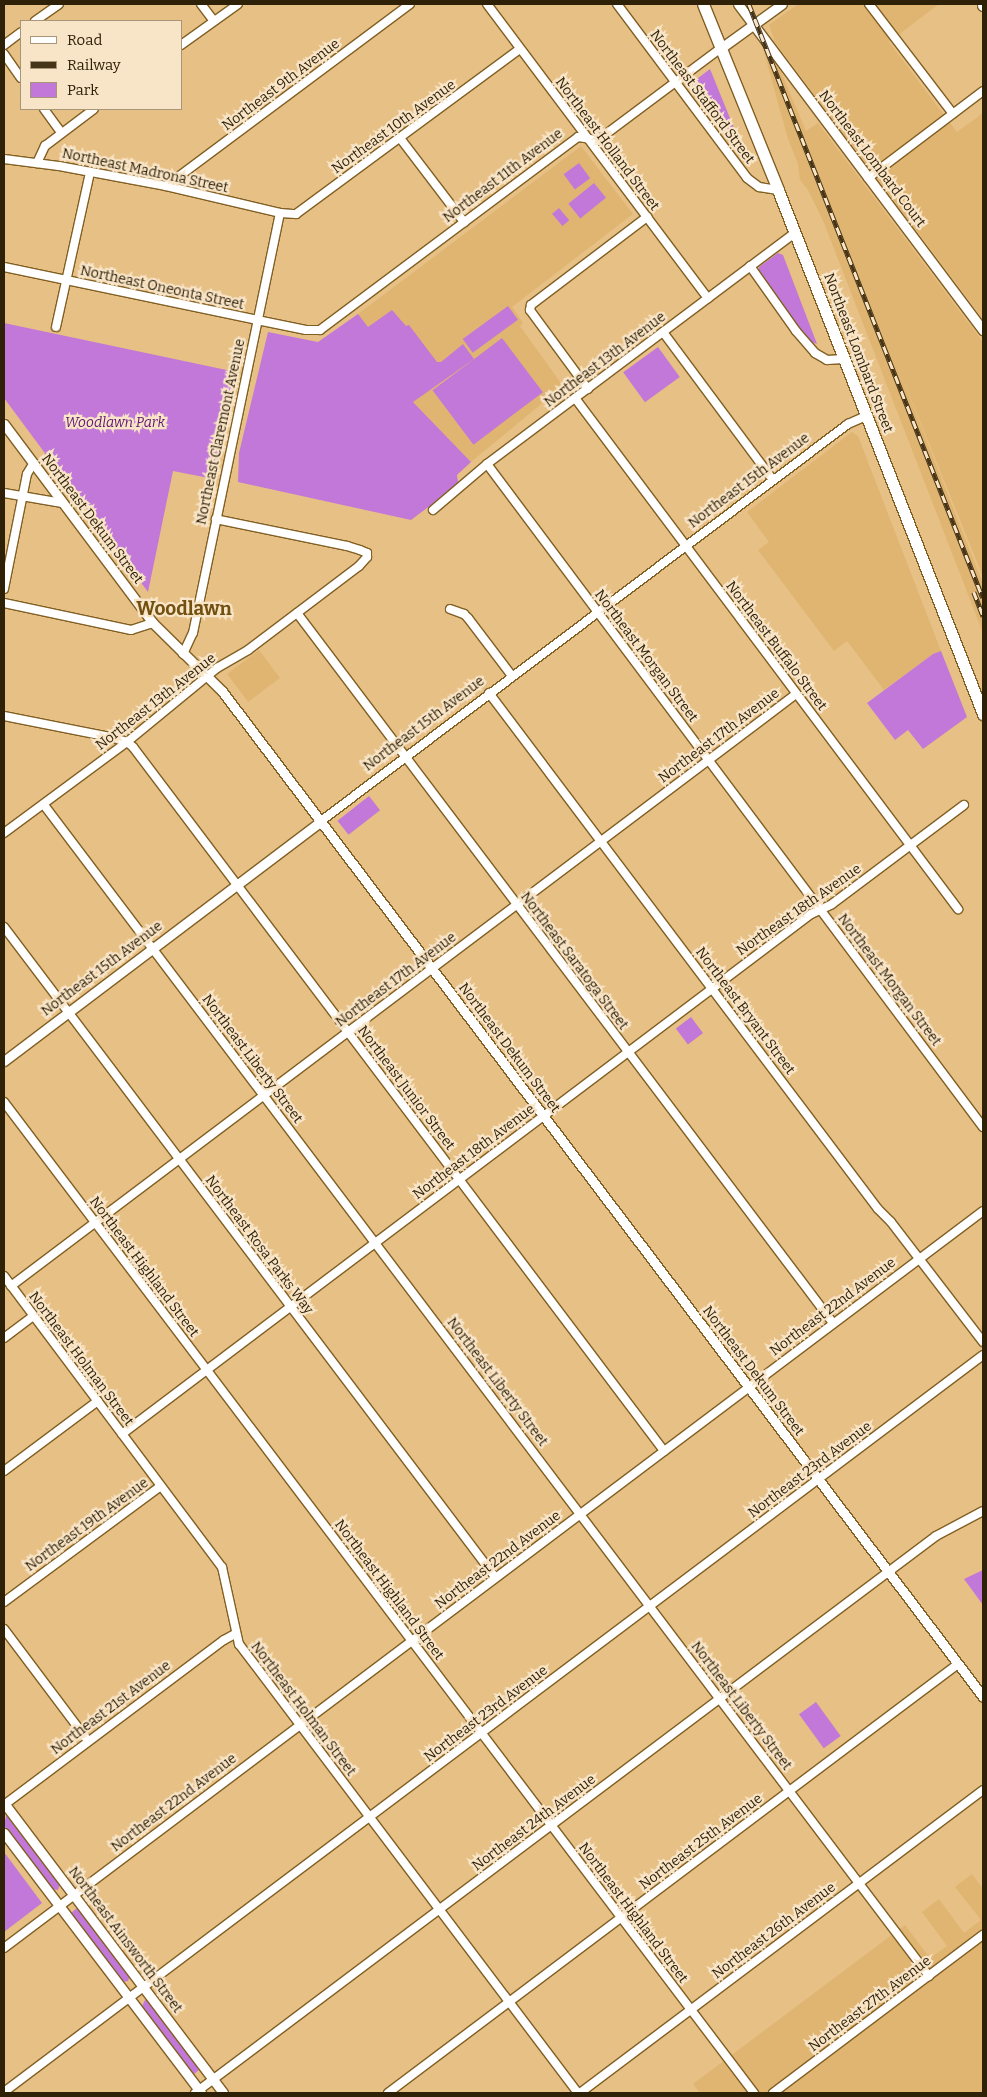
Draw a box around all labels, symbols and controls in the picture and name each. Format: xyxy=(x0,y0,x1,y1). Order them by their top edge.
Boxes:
legend xyxy=(20,20,182,110)
street label: Northeast Stafford Street xyxy=(646,27,758,167)
text: Road xyxy=(67,31,102,49)
street label: Northeast 9th Avenue xyxy=(219,35,343,135)
text: Railway xyxy=(67,56,121,74)
street label: Northeast Holland Street xyxy=(551,74,663,214)
street label: Northeast 10th Avenue xyxy=(329,76,459,178)
text: Park xyxy=(67,81,99,99)
street label: Northeast Lombard Court xyxy=(815,87,929,231)
street label: Northeast 11th Avenue xyxy=(440,125,566,227)
street label: Northeast Madrona Street xyxy=(60,145,230,197)
street label: Northeast Oneonta Street xyxy=(79,262,245,314)
street label: Northeast Lombard Street xyxy=(820,271,896,435)
street label: Northeast 13th Avenue xyxy=(541,309,669,411)
street label: Northeast Claremont Avenue xyxy=(193,338,249,526)
park label: Woodlawn Park xyxy=(65,415,165,431)
street label: Northeast 15th Avenue xyxy=(685,430,813,532)
street label: Northeast Dekum Street xyxy=(38,451,146,587)
street label: Northeast Buffalo Street xyxy=(722,578,830,714)
street label: Northeast Morgan Street xyxy=(591,587,701,725)
district label: Woodlawn xyxy=(136,598,232,620)
street label: Northeast 13th Avenue xyxy=(93,650,219,754)
street label: Northeast 15th Avenue xyxy=(360,673,488,775)
street label: Northeast 17th Avenue xyxy=(655,685,783,787)
street label: Northeast 18th Avenue xyxy=(733,861,865,959)
street label: Northeast Saratoga Street xyxy=(517,889,631,1033)
street label: Northeast Morgan Street xyxy=(834,911,944,1049)
street label: Northeast 15th Avenue xyxy=(38,918,166,1020)
street label: Northeast 17th Avenue xyxy=(332,929,460,1031)
street label: Northeast Bryant Street xyxy=(692,944,798,1078)
street label: Northeast Dekum Street xyxy=(455,980,563,1116)
street label: Northeast Liberty Street xyxy=(198,991,306,1127)
street label: Northeast Junior Street xyxy=(354,1023,458,1153)
street label: Northeast 18th Avenue xyxy=(410,1101,538,1203)
street label: Northeast Rosa Parks Way xyxy=(201,1172,317,1318)
street label: Northeast Highland Street xyxy=(86,1194,202,1340)
street label: Northeast 22nd Avenue xyxy=(767,1254,899,1360)
street label: Northeast Holman Street xyxy=(25,1289,137,1429)
street label: Northeast Dekum Street xyxy=(699,1303,807,1439)
street label: Northeast Liberty Street xyxy=(443,1314,551,1450)
street label: Northeast 23rd Avenue xyxy=(745,1418,875,1522)
street label: Northeast 19th Avenue xyxy=(22,1475,152,1575)
street label: Northeast 22nd Avenue xyxy=(432,1507,564,1613)
street label: Northeast Highland Street xyxy=(331,1517,447,1663)
street label: Northeast Liberty Street xyxy=(687,1638,795,1774)
street label: Northeast Holman Street xyxy=(247,1639,359,1779)
street label: Northeast 21st Avenue xyxy=(48,1657,174,1759)
street label: Northeast 23rd Avenue xyxy=(421,1662,551,1766)
street label: Northeast 22nd Avenue xyxy=(108,1750,240,1856)
street label: Northeast 24th Avenue xyxy=(469,1771,599,1875)
street label: Northeast 25th Avenue xyxy=(636,1790,766,1894)
street label: Northeast Highland Street xyxy=(575,1840,691,1986)
street label: Northeast Ainsworth Street xyxy=(64,1864,186,2016)
street label: Northeast 26th Avenue xyxy=(709,1879,839,1983)
street label: Northeast 27th Avenue xyxy=(806,1953,934,2055)

